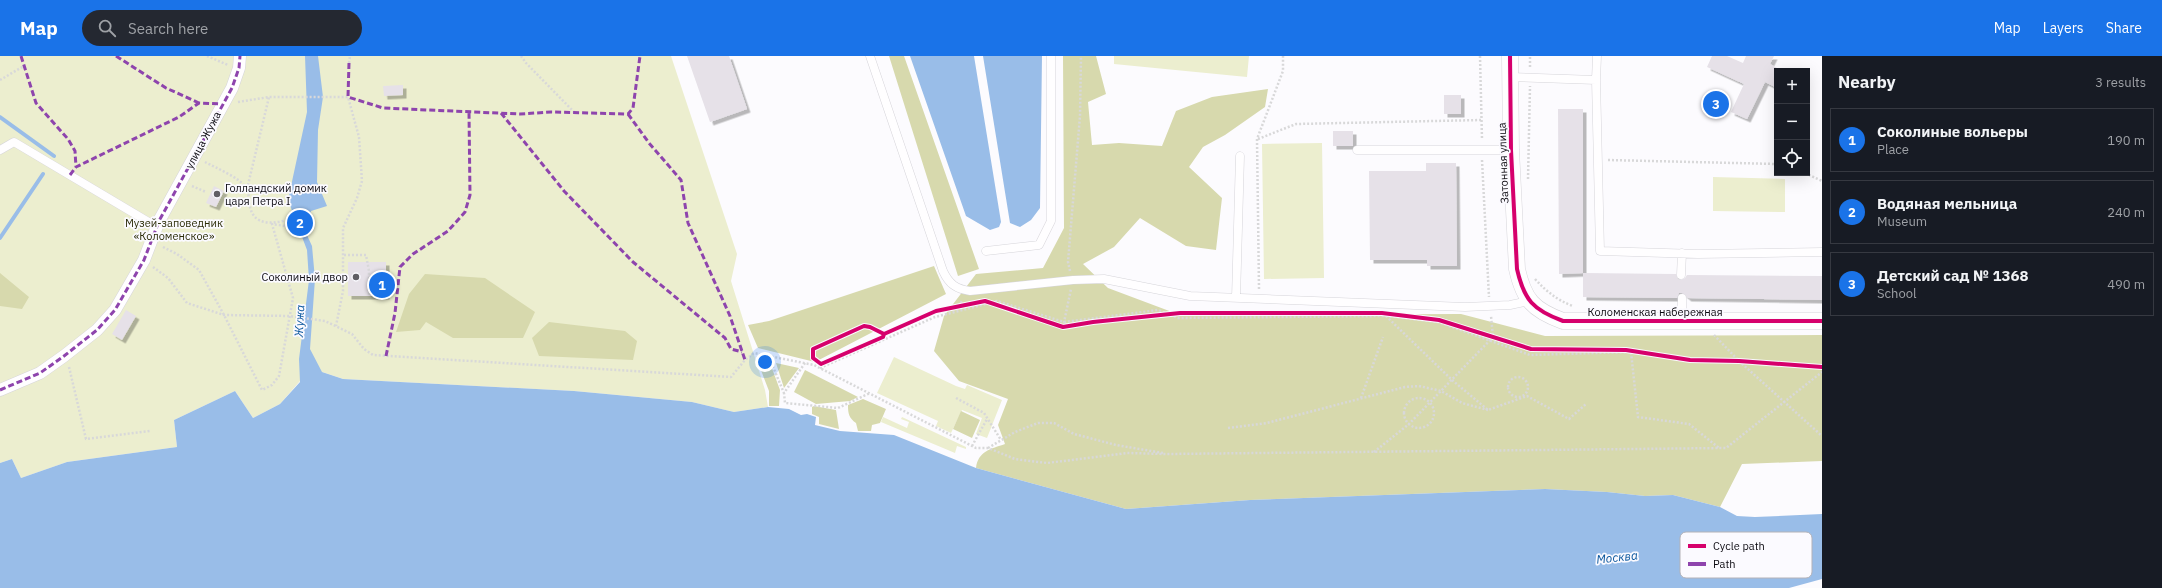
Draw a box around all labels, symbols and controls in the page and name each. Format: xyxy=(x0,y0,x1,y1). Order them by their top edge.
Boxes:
search box xyxy=(82,10,362,46)
text: Map xyxy=(20,16,58,40)
icon: search xyxy=(96,17,118,39)
text: Search here xyxy=(128,19,208,38)
text: Map xyxy=(1994,19,2021,37)
text: Layers xyxy=(2043,19,2084,37)
text: Share xyxy=(2106,19,2142,37)
map controls xyxy=(1774,68,1810,176)
button: + xyxy=(1774,68,1810,104)
text: Nearby xyxy=(1838,71,1896,93)
text: 3 results xyxy=(2095,74,2146,91)
pin: 3 xyxy=(1703,89,1729,119)
button: − xyxy=(1774,104,1810,140)
street label: улица Жужа xyxy=(182,109,224,171)
street label: Затонная улица xyxy=(1495,122,1511,204)
text: Соколиные вольеры xyxy=(1877,122,2028,141)
text: 1 xyxy=(1848,132,1856,149)
text: 190 m xyxy=(2107,132,2145,149)
button: locate xyxy=(1774,140,1810,176)
text: Place xyxy=(1877,141,1909,158)
place label: Голландский домик царя Петра I xyxy=(225,181,327,208)
marker: Голландский домик царя Петра I xyxy=(212,189,222,199)
text: Водяная мельница xyxy=(1877,194,2017,213)
text: 2 xyxy=(1848,204,1856,221)
text: 240 m xyxy=(2107,204,2145,221)
pin: 2 xyxy=(287,208,313,238)
text: Museum xyxy=(1877,213,1927,230)
park label: Музей-заповедник «Коломенское» xyxy=(125,216,223,243)
text: Детский сад № 1368 xyxy=(1877,266,2028,285)
place label: Соколиный двор xyxy=(262,270,348,284)
pin: 1 xyxy=(369,270,395,300)
marker: Соколиный двор xyxy=(351,272,361,282)
text: 3 xyxy=(1848,276,1856,293)
text: 490 m xyxy=(2107,276,2145,293)
text: School xyxy=(1877,285,1917,302)
water label: Жужа xyxy=(291,304,307,339)
street label: Коломенская набережная xyxy=(1587,305,1723,319)
your location xyxy=(755,352,775,372)
legend xyxy=(1680,532,1812,578)
text: Cycle path xyxy=(1713,539,1765,553)
water label: Москва xyxy=(1595,547,1639,567)
text: Path xyxy=(1713,557,1736,571)

